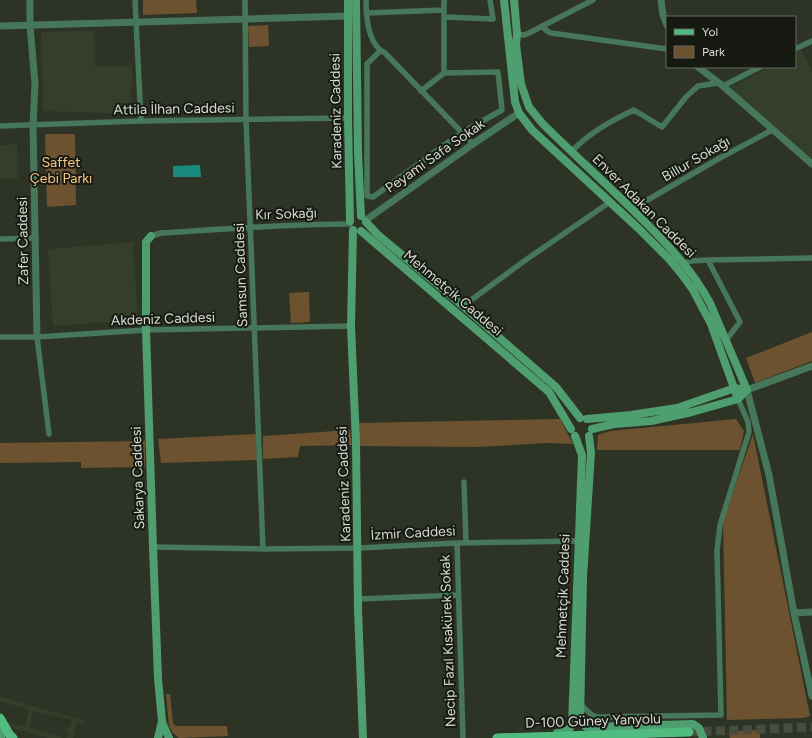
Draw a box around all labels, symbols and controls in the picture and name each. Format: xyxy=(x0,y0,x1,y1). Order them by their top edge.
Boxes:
legend xyxy=(666,16,796,68)
text: Yol xyxy=(702,25,718,39)
text: Park xyxy=(702,45,725,59)
street label: Karadeniz Caddesi xyxy=(326,53,346,169)
street label: Attila İlhan Caddesi xyxy=(113,99,235,119)
street label: Peyami Safa Sokak xyxy=(382,115,488,197)
street label: Billur Sokağı xyxy=(659,133,733,185)
street label: Enver Adakan Caddesi xyxy=(589,151,699,261)
park label: Saffet Çebi Parkı xyxy=(30,154,92,187)
street label: Zafer Caddesi xyxy=(14,197,32,285)
street label: Kır Sokağı xyxy=(255,204,317,224)
street label: Samsun Caddesi xyxy=(231,223,251,327)
street label: Mehmetçik Caddesi xyxy=(400,247,506,339)
street label: Akdeniz Caddesi xyxy=(111,309,215,329)
street label: Sakarya Caddesi xyxy=(128,426,148,530)
street label: Karadeniz Caddesi xyxy=(333,426,355,542)
street label: İzmir Caddesi xyxy=(370,522,456,544)
street label: Mehmetçik Caddesi xyxy=(552,534,574,658)
street label: Necip Fazıl Kısakürek Sokak xyxy=(436,554,460,727)
street label: D-100 Güney Yanyolu xyxy=(525,710,661,732)

